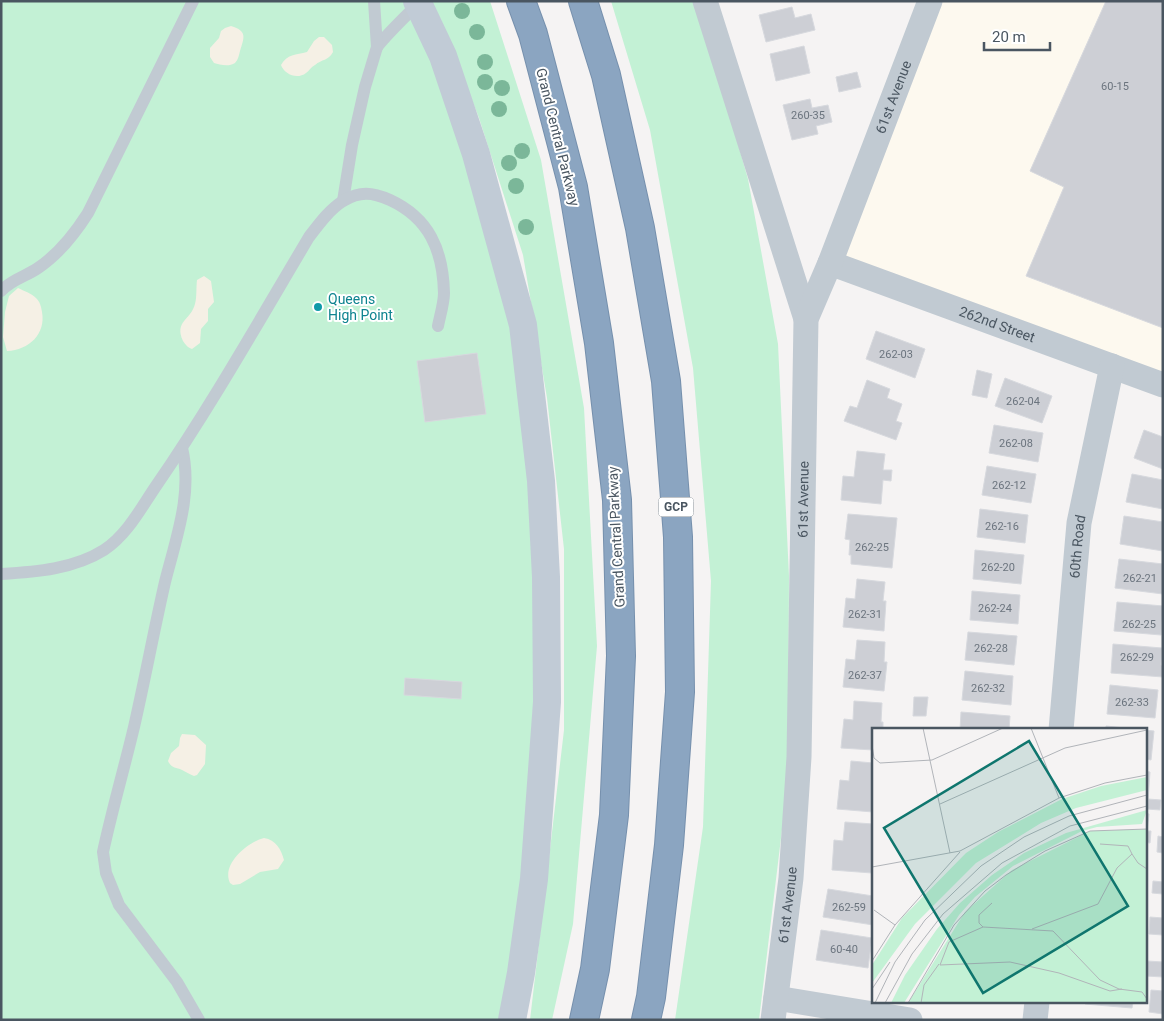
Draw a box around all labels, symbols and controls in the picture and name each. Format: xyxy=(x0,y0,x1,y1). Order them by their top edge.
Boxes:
scale bar xyxy=(984,20,1050,52)
text: 20 m xyxy=(992,28,1026,46)
street label: 61st Avenue xyxy=(872,58,915,136)
street label: Grand Central Parkway xyxy=(533,66,583,208)
house number: 60-15 xyxy=(1101,80,1129,93)
house number: 260-35 xyxy=(791,109,825,122)
place label: Queens High Point xyxy=(328,291,393,323)
marker: Queens High Point xyxy=(312,301,324,313)
street label: 262nd Street xyxy=(957,303,1038,346)
house number: 262-03 xyxy=(879,348,913,361)
house number: 262-04 xyxy=(1006,395,1040,408)
house number: 262-08 xyxy=(999,437,1033,450)
street label: 61st Avenue xyxy=(795,461,812,538)
street label: Grand Central Parkway xyxy=(604,466,628,608)
house number: 262-12 xyxy=(992,479,1026,492)
road number: GCP xyxy=(658,498,694,516)
street label: 60th Road xyxy=(1066,513,1088,579)
house number: 262-16 xyxy=(985,520,1019,533)
house number: 262-25 xyxy=(855,541,889,554)
house number: 262-20 xyxy=(981,561,1015,574)
house number: 262-21 xyxy=(1123,572,1157,585)
house number: 262-24 xyxy=(978,602,1012,615)
house number: 262-31 xyxy=(848,608,882,621)
house number: 262-25 xyxy=(1122,618,1156,631)
house number: 262-28 xyxy=(974,642,1008,655)
house number: 262-29 xyxy=(1120,651,1154,664)
house number: 262-37 xyxy=(848,669,882,682)
house number: 262-32 xyxy=(971,682,1005,695)
house number: 262-33 xyxy=(1115,696,1149,709)
inset map xyxy=(872,728,1146,1004)
street label: 61st Avenue xyxy=(775,866,800,944)
house number: 262-59 xyxy=(832,901,866,914)
house number: 60-40 xyxy=(830,943,858,956)

